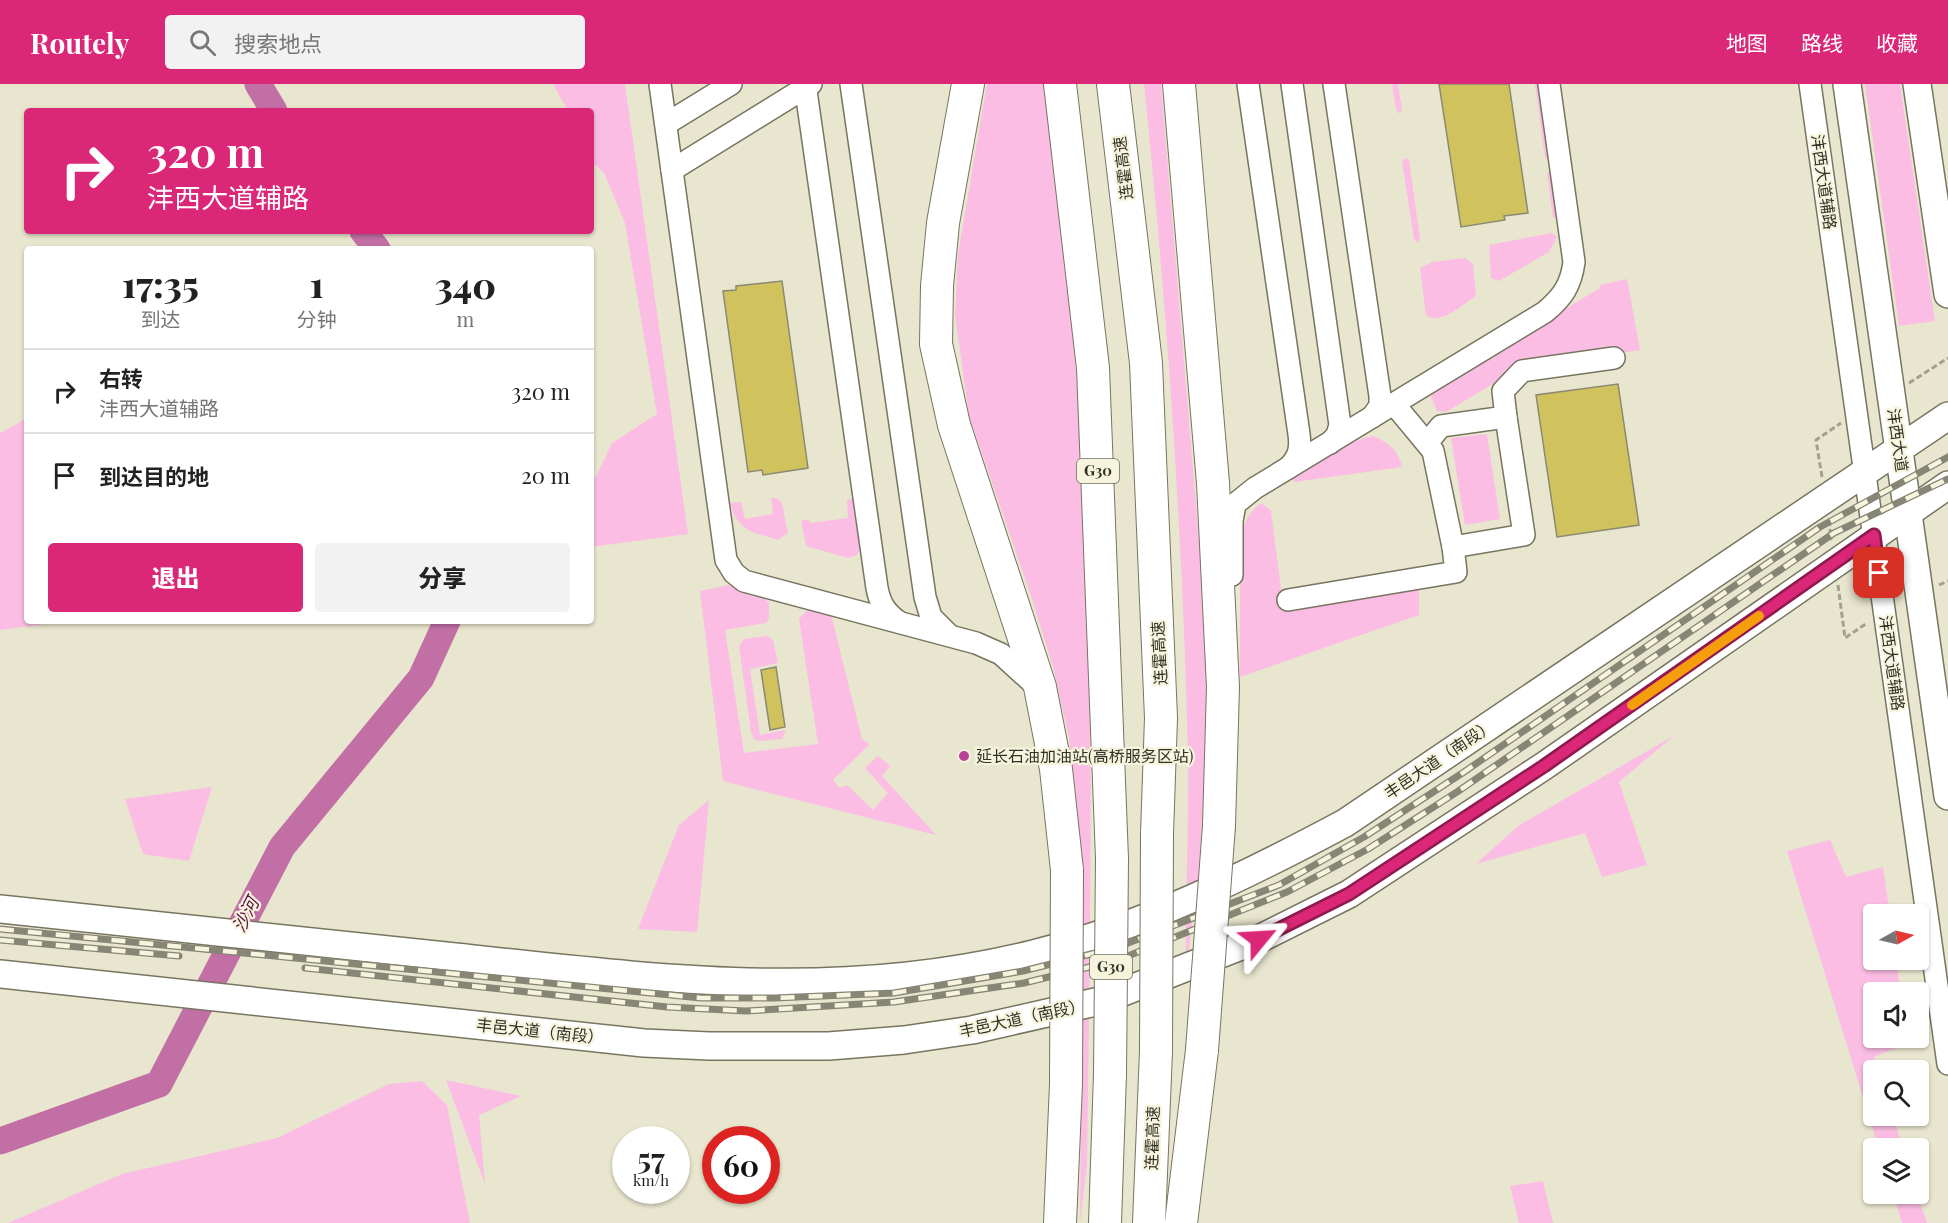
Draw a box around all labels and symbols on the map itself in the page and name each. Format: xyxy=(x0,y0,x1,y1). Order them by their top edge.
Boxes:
street label: 沣西大道辅路 xyxy=(1807,133,1842,231)
street label: 连霍高速 xyxy=(1108,135,1137,201)
street label: 沣西大道 xyxy=(1884,407,1913,473)
road number: G30 xyxy=(1077,459,1119,483)
pin xyxy=(1853,547,1904,598)
street label: 沣西大道辅路 xyxy=(1875,614,1910,712)
street label: 连霍高速 xyxy=(1146,621,1171,686)
street label: 丰邑大道（南段） xyxy=(1380,714,1498,803)
place label: 延长石油加油站(高桥服务区站) xyxy=(976,745,1193,766)
marker: 延长石油加油站(高桥服务区站) xyxy=(957,749,971,763)
water label: 沙河 xyxy=(226,890,265,936)
north arrow xyxy=(1863,904,1929,970)
position arrow xyxy=(1227,907,1291,971)
road number: G30 xyxy=(1090,955,1132,979)
street label: 丰邑大道（南段） xyxy=(957,994,1087,1041)
street label: 丰邑大道（南段） xyxy=(475,1013,605,1048)
street label: 连霍高速 xyxy=(1140,1106,1163,1170)
speed limit sign: 60 xyxy=(702,1126,780,1204)

